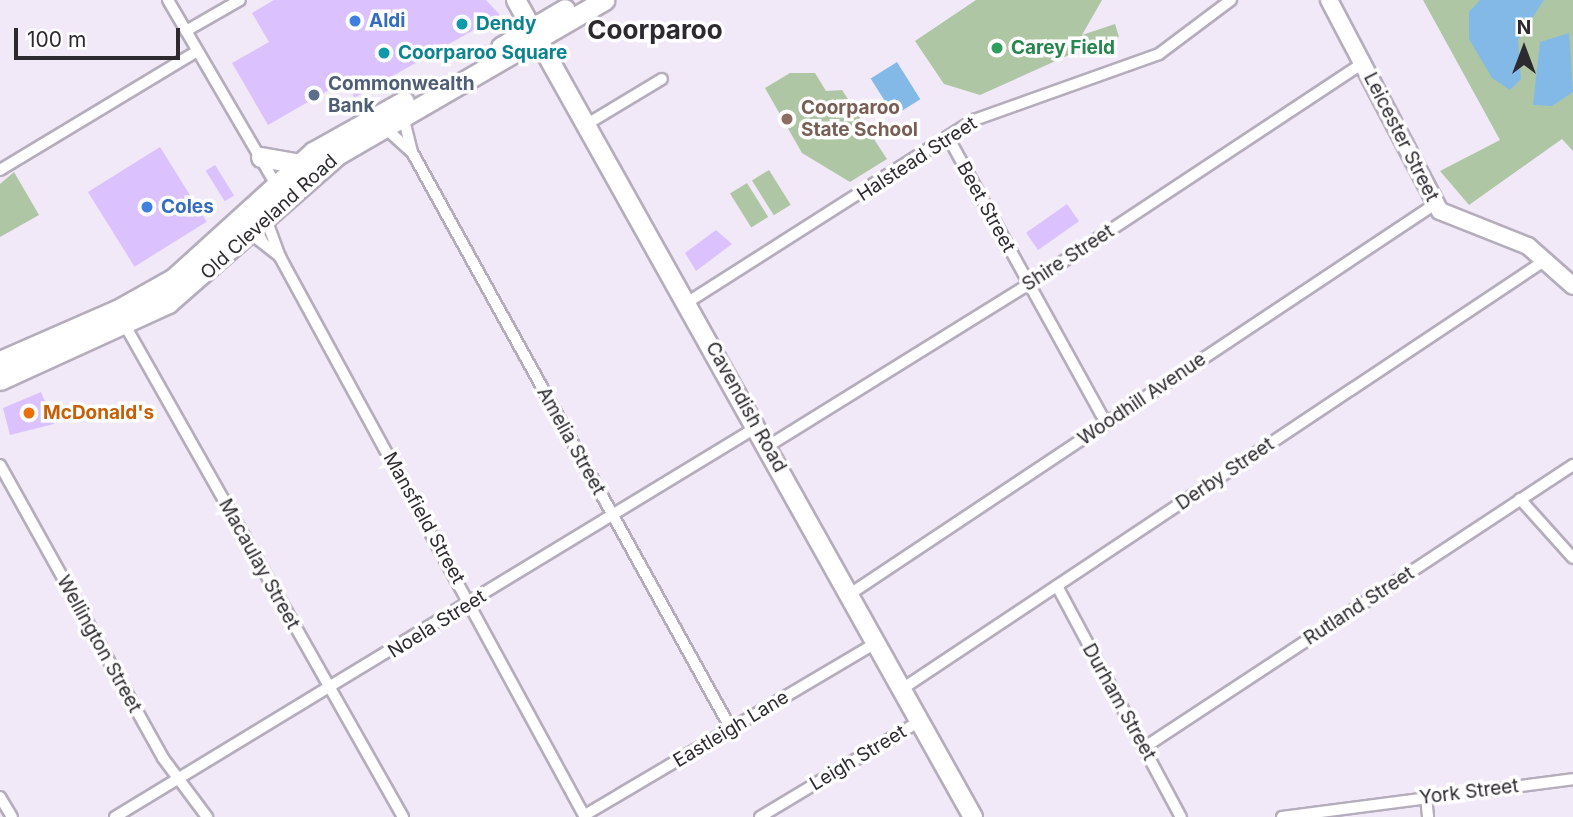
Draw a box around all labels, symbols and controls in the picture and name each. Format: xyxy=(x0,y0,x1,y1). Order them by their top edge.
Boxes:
place label: Aldi xyxy=(369,10,405,32)
marker: Aldi xyxy=(347,13,363,29)
place label: Dendy xyxy=(476,13,536,35)
scale bar xyxy=(18,14,184,58)
district label: Coorparoo xyxy=(587,14,723,46)
north arrow xyxy=(1489,14,1559,84)
marker: Dendy xyxy=(454,16,470,32)
text: N xyxy=(1517,16,1531,39)
text: 100 m xyxy=(27,27,86,52)
place label: Carey Field xyxy=(1011,37,1115,59)
marker: Carey Field xyxy=(989,40,1005,56)
place label: Coorparoo Square xyxy=(398,42,567,64)
marker: Coorparoo Square xyxy=(376,45,392,61)
street label: Leicester Street xyxy=(1359,69,1443,205)
place label: Commonwealth Bank xyxy=(328,73,475,117)
marker: Commonwealth Bank xyxy=(306,87,322,103)
place label: Coorparoo State School xyxy=(801,97,918,141)
marker: Coorparoo State School xyxy=(779,111,795,127)
street label: Halstead Street xyxy=(853,112,981,206)
street label: Old Cleveland Road xyxy=(196,150,342,284)
street label: Beet Street xyxy=(952,158,1020,256)
place label: Coles xyxy=(161,196,214,218)
marker: Coles xyxy=(139,199,155,215)
street label: Shire Street xyxy=(1018,220,1118,296)
street label: Cavendish Road xyxy=(701,338,791,476)
street label: Woodhill Avenue xyxy=(1074,348,1210,450)
street label: Amelia Street xyxy=(532,383,610,499)
place label: McDonald's xyxy=(43,402,154,424)
marker: McDonald's xyxy=(21,405,37,421)
street label: Derby Street xyxy=(1172,433,1278,515)
street label: Mansfield Street xyxy=(378,448,470,588)
street label: Macaulay Street xyxy=(214,495,304,633)
street label: Rutland Street xyxy=(1300,562,1418,650)
street label: Wellington Street xyxy=(52,572,146,716)
street label: Noela Street xyxy=(384,585,490,663)
street label: Durham Street xyxy=(1078,640,1160,764)
street label: Eastleigh Lane xyxy=(669,686,793,772)
street label: Leigh Street xyxy=(806,720,910,796)
street label: York Street xyxy=(1418,775,1520,809)

